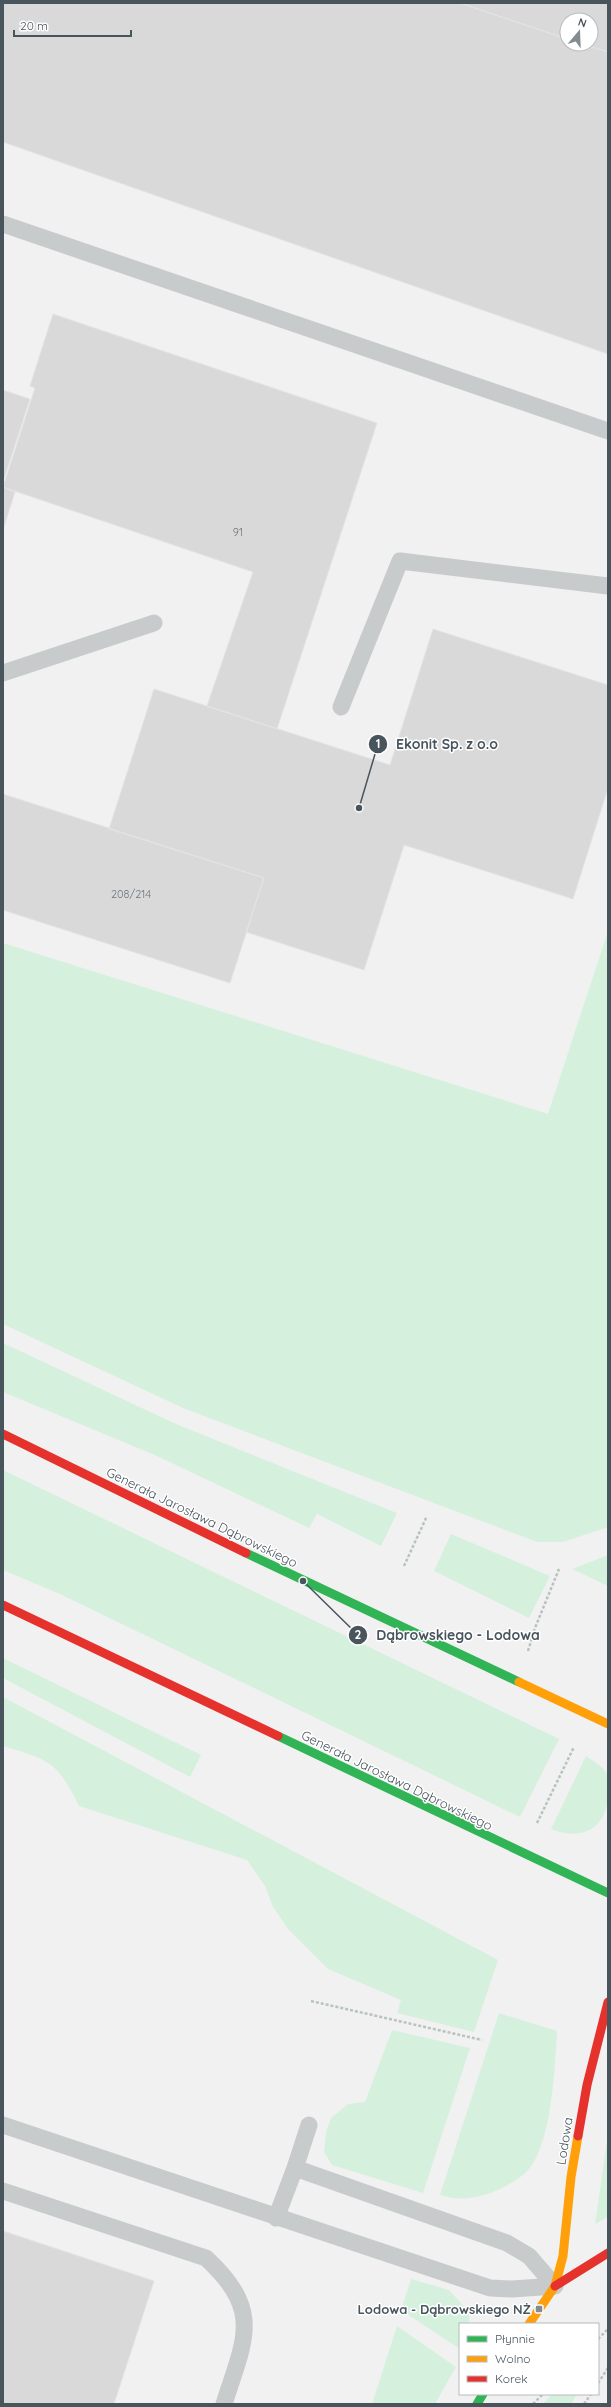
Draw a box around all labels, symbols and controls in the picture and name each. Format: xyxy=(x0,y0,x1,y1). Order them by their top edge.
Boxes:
scale bar xyxy=(14,12,131,38)
north arrow xyxy=(559,12,599,52)
text: N xyxy=(576,15,588,30)
text: 20 m xyxy=(20,18,48,33)
house number: 91 xyxy=(233,525,243,539)
callout: Ekonit Sp. z o.o xyxy=(368,731,506,757)
text: Ekonit Sp. z o.o xyxy=(396,735,498,753)
text: 1 xyxy=(376,736,380,751)
house number: 208/214 xyxy=(111,887,151,901)
street label: Generała Jarosława Dąbrowskiego xyxy=(104,1464,300,1570)
callout: Dąbrowskiego - Lodowa xyxy=(348,1622,548,1648)
text: Dąbrowskiego - Lodowa xyxy=(376,1626,540,1644)
text: 2 xyxy=(355,1627,362,1642)
street label: Generała Jarosława Dąbrowskiego xyxy=(299,1727,495,1833)
street label: Lodowa xyxy=(552,2116,576,2166)
place label: Lodowa - Dąbrowskiego NŻ xyxy=(358,2301,531,2317)
marker: Lodowa - Dąbrowskiego NŻ xyxy=(534,2304,544,2314)
legend xyxy=(459,2323,599,2395)
text: Płynnie xyxy=(495,2331,535,2346)
text: Wolno xyxy=(495,2351,531,2366)
text: Korek xyxy=(495,2371,528,2386)

